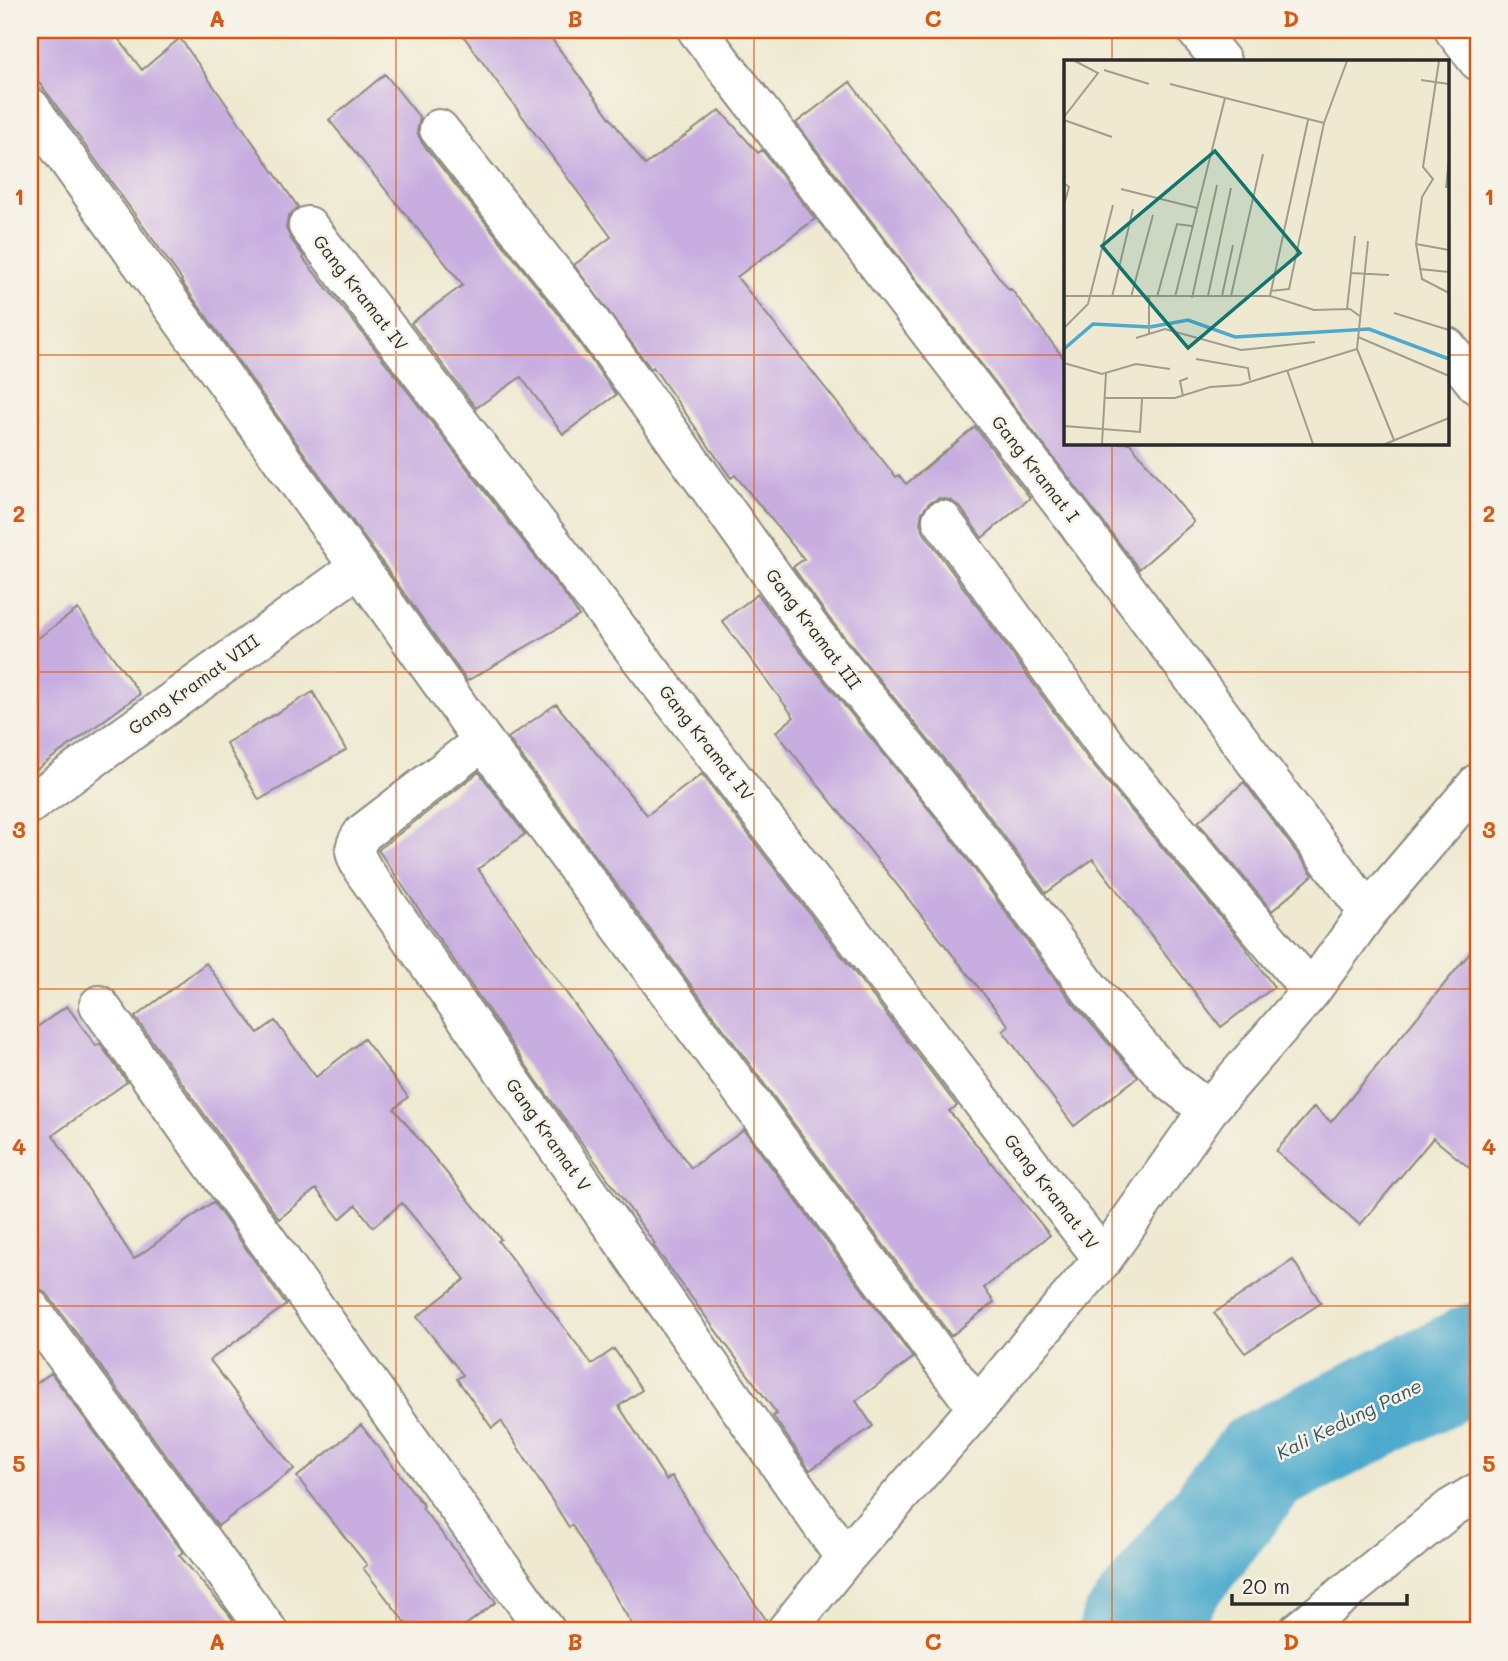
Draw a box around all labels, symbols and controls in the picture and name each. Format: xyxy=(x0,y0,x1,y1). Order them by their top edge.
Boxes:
text: A xyxy=(209,3,225,33)
text: B xyxy=(567,3,583,33)
text: C xyxy=(924,3,942,33)
text: D xyxy=(1283,3,1299,33)
inset map xyxy=(1064,60,1448,444)
text: 1 xyxy=(14,181,24,211)
text: 1 xyxy=(1484,181,1494,211)
street label: Gang Kramat IV xyxy=(308,230,414,355)
street label: Gang Kramat I xyxy=(987,410,1085,527)
text: 2 xyxy=(13,498,25,528)
text: 2 xyxy=(1483,498,1495,528)
street label: Gang Kramat III xyxy=(761,563,867,694)
street label: Gang Kramat VIII xyxy=(123,628,264,740)
street label: Gang Kramat IV xyxy=(654,680,760,805)
text: 3 xyxy=(12,814,26,844)
text: 3 xyxy=(1482,814,1496,844)
street label: Gang Kramat V xyxy=(501,1073,597,1196)
street label: Gang Kramat IV xyxy=(999,1129,1105,1254)
text: 4 xyxy=(12,1131,26,1161)
text: 4 xyxy=(1482,1131,1496,1161)
water label: Kali Kedung Pane xyxy=(1272,1372,1426,1465)
text: 5 xyxy=(12,1448,26,1478)
text: 5 xyxy=(1482,1448,1496,1478)
scale bar xyxy=(1232,1563,1406,1607)
text: 20 m xyxy=(1242,1572,1290,1599)
text: A xyxy=(209,1626,225,1656)
text: B xyxy=(567,1626,583,1656)
text: C xyxy=(924,1626,942,1656)
text: D xyxy=(1283,1626,1299,1656)

